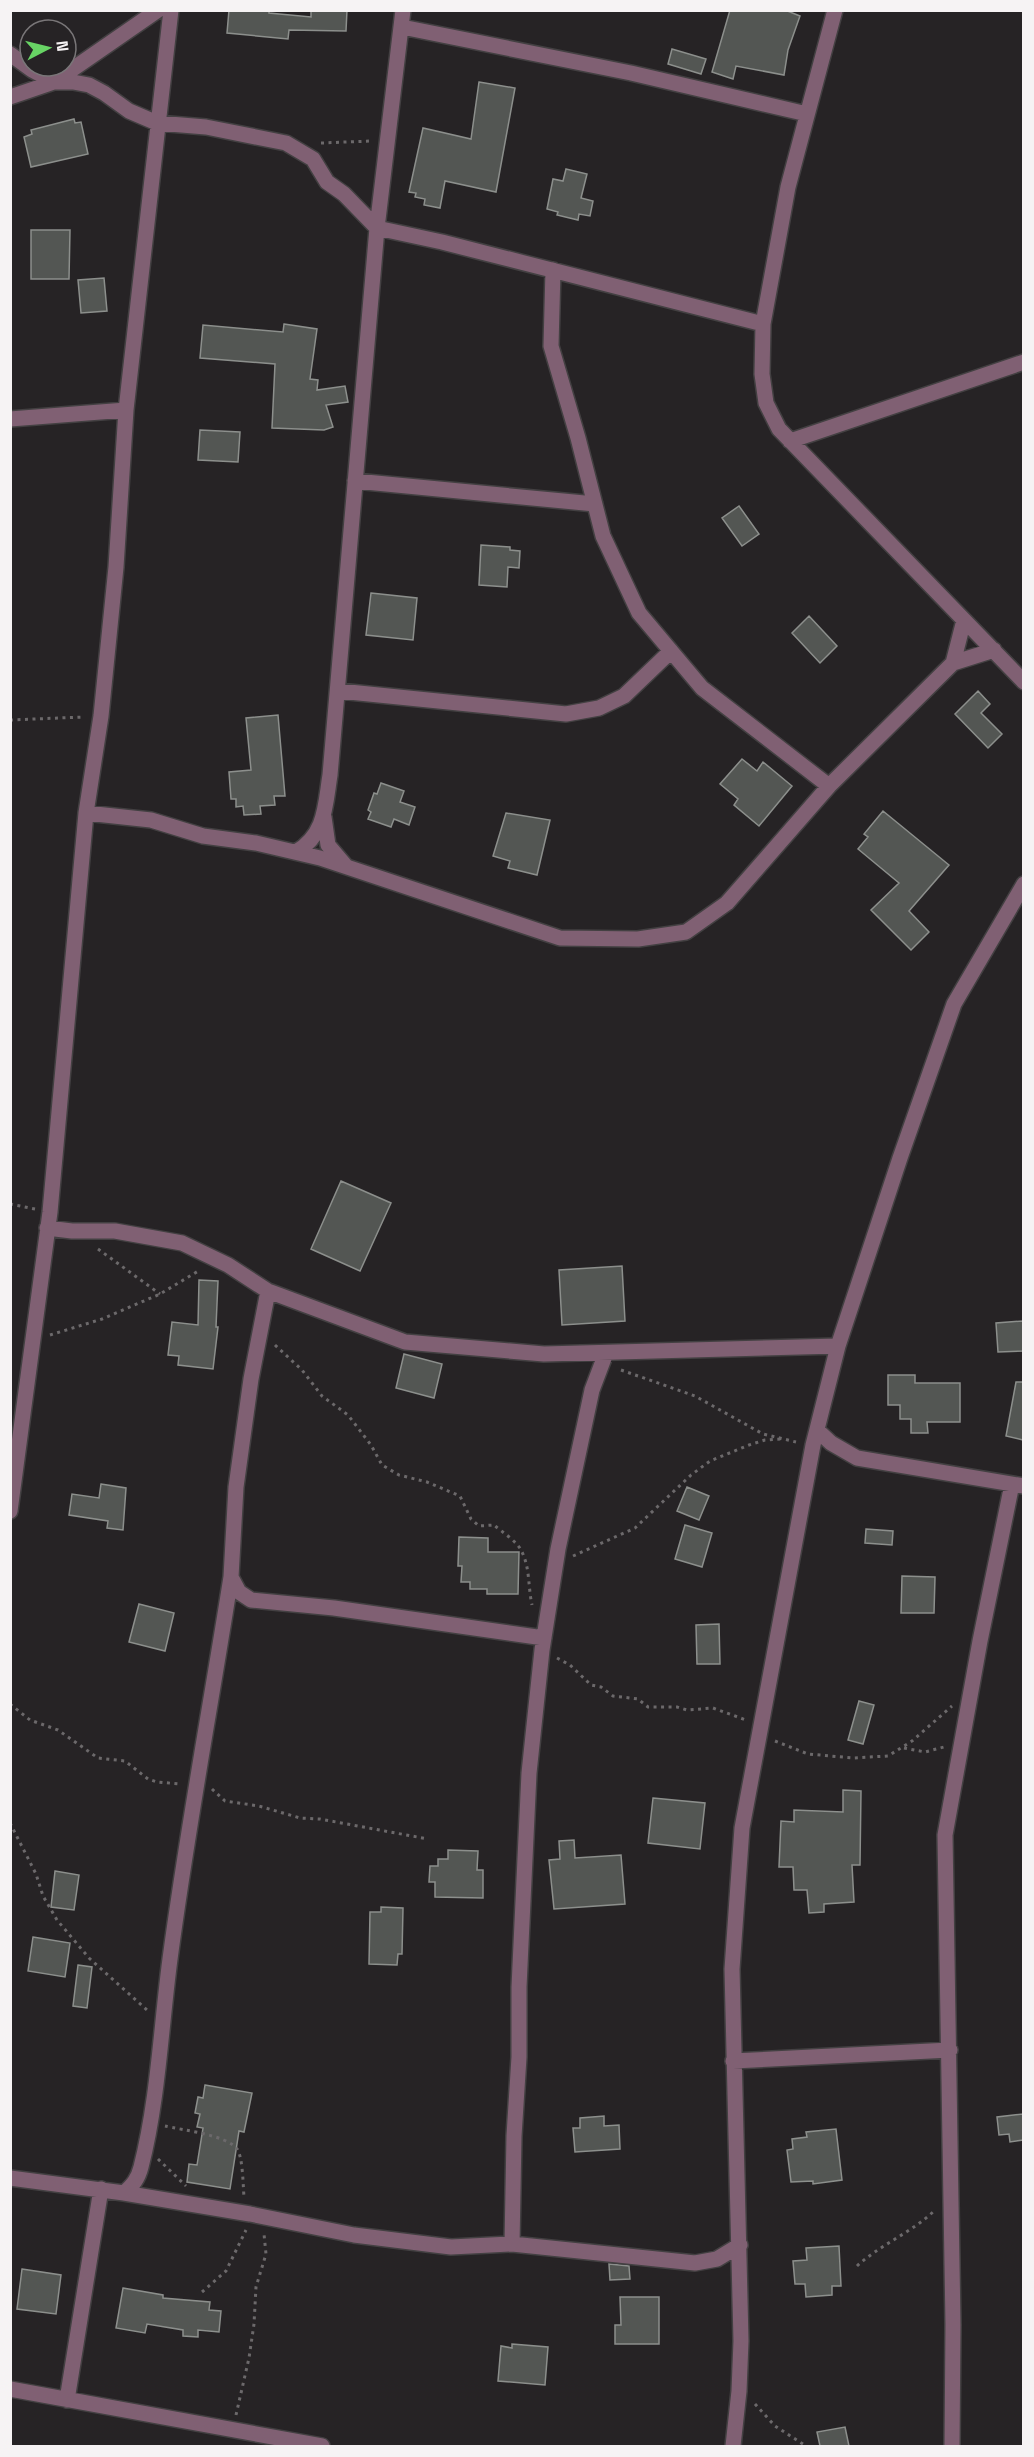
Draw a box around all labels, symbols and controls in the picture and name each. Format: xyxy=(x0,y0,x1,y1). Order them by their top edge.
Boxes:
north arrow xyxy=(18,18,78,78)
text: N xyxy=(51,40,73,53)

